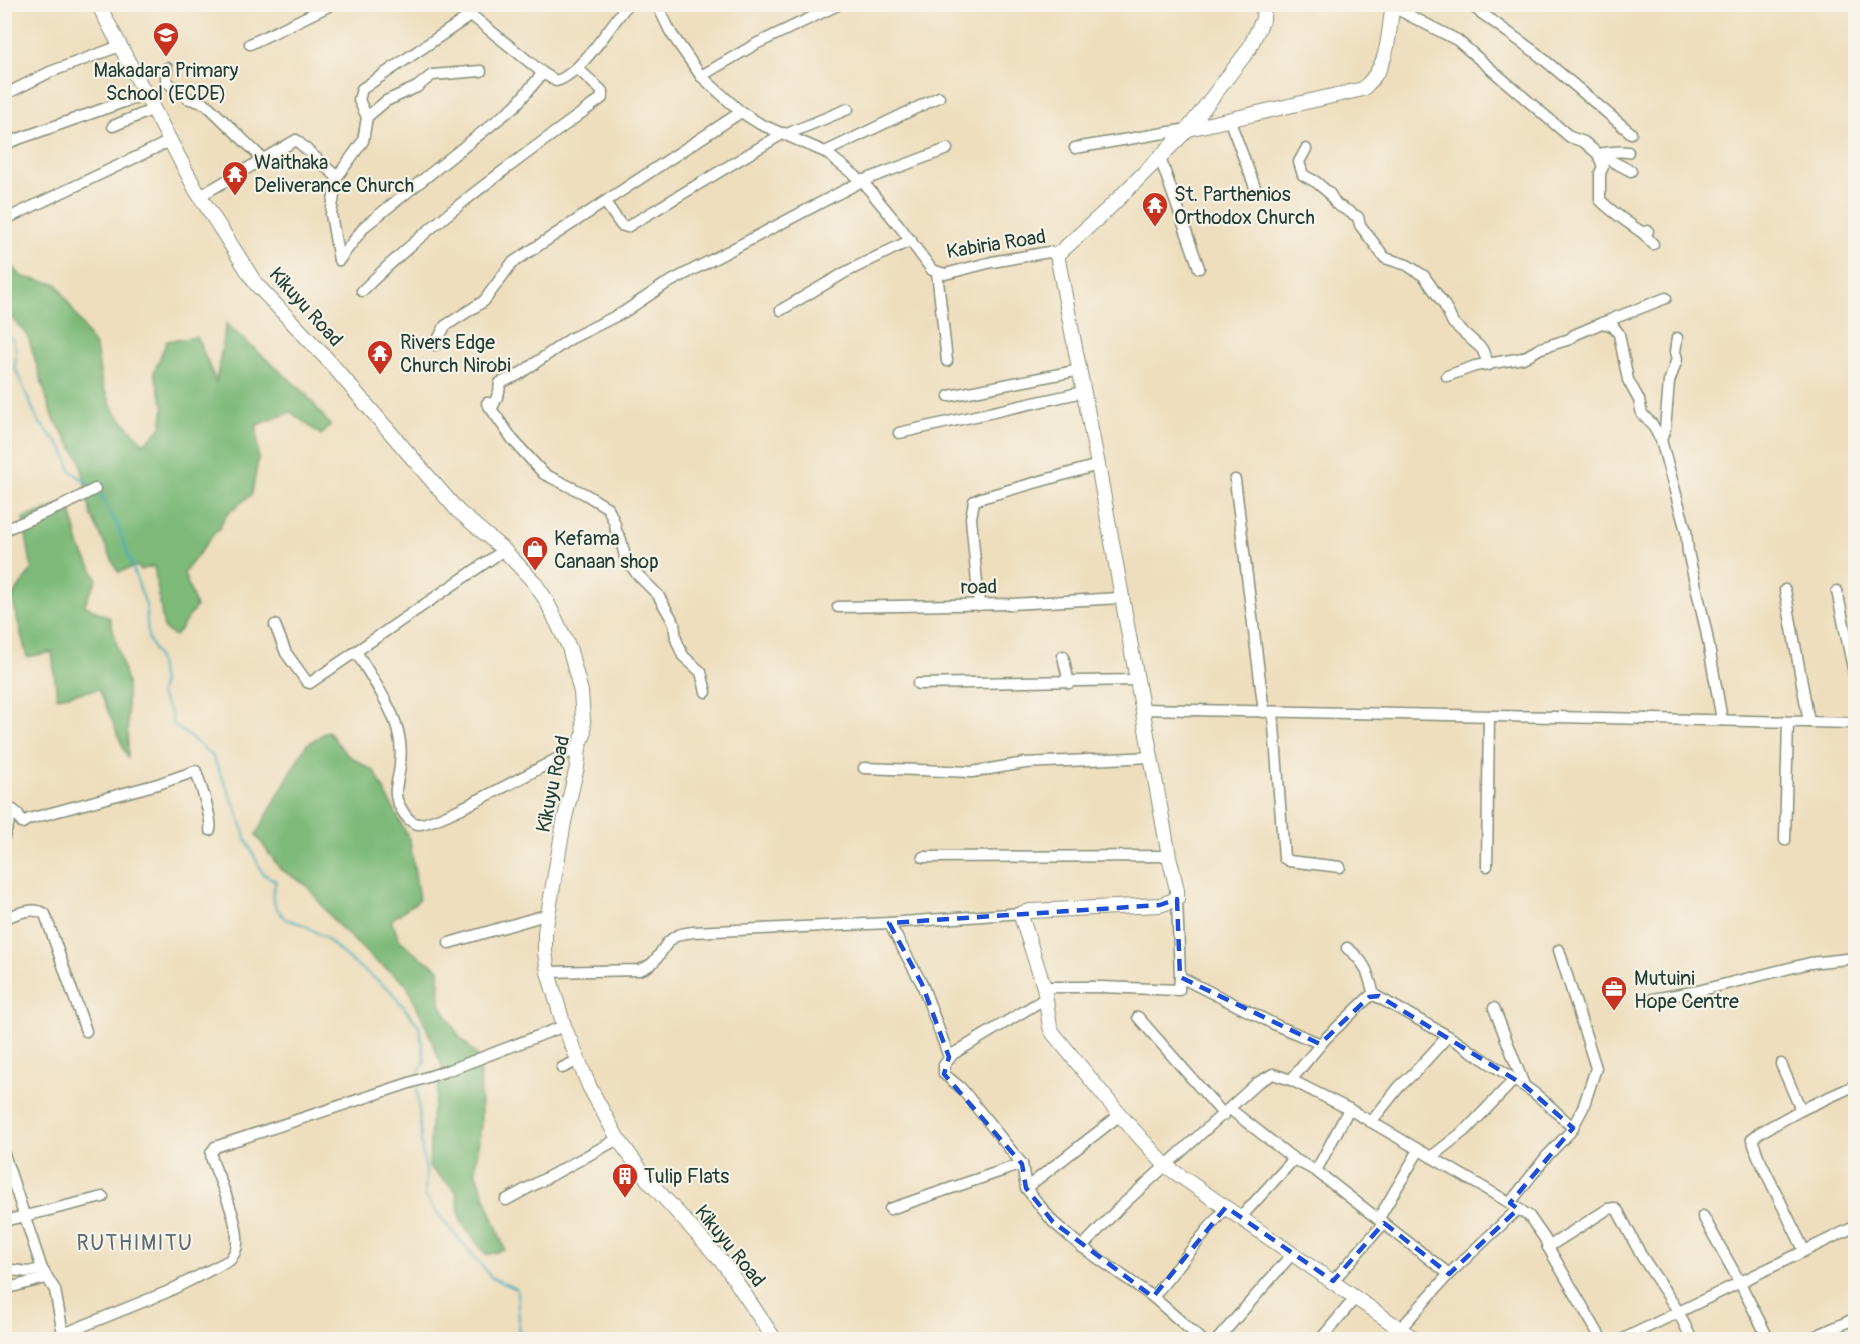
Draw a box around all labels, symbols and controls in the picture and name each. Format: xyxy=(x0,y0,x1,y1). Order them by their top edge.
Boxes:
school or university icon: Makadara Primary School (ECDE) xyxy=(151,20,181,58)
place label: Makadara Primary School (ECDE) xyxy=(94,58,239,106)
place label: Waithaka Deliverance Church xyxy=(254,150,414,198)
temple icon: Waithaka Deliverance Church xyxy=(220,159,250,197)
place label: St. Parthenios Orthodox Church xyxy=(1174,182,1315,230)
temple icon: St. Parthenios Orthodox Church xyxy=(1140,190,1170,228)
street label: Kabiria Road xyxy=(944,224,1048,264)
street label: Kikuyu Road xyxy=(264,262,348,352)
place label: Rivers Edge Church Nirobi xyxy=(400,330,511,378)
temple icon: Rivers Edge Church Nirobi xyxy=(365,338,395,376)
place label: Kefama Canaan shop xyxy=(554,526,659,574)
shop icon: Kefama Canaan shop xyxy=(520,534,550,572)
street label: road xyxy=(960,574,998,600)
street label: Kikuyu Road xyxy=(531,733,575,835)
place label: Mutuini Hope Centre xyxy=(1634,966,1739,1014)
office icon: Mutuini Hope Centre xyxy=(1599,974,1629,1012)
building icon: Tulip Flats xyxy=(610,1161,640,1199)
place label: Tulip Flats xyxy=(644,1164,729,1189)
street label: Kikuyu Road xyxy=(689,1200,771,1292)
district label: RUTHIMITU xyxy=(76,1230,194,1257)

